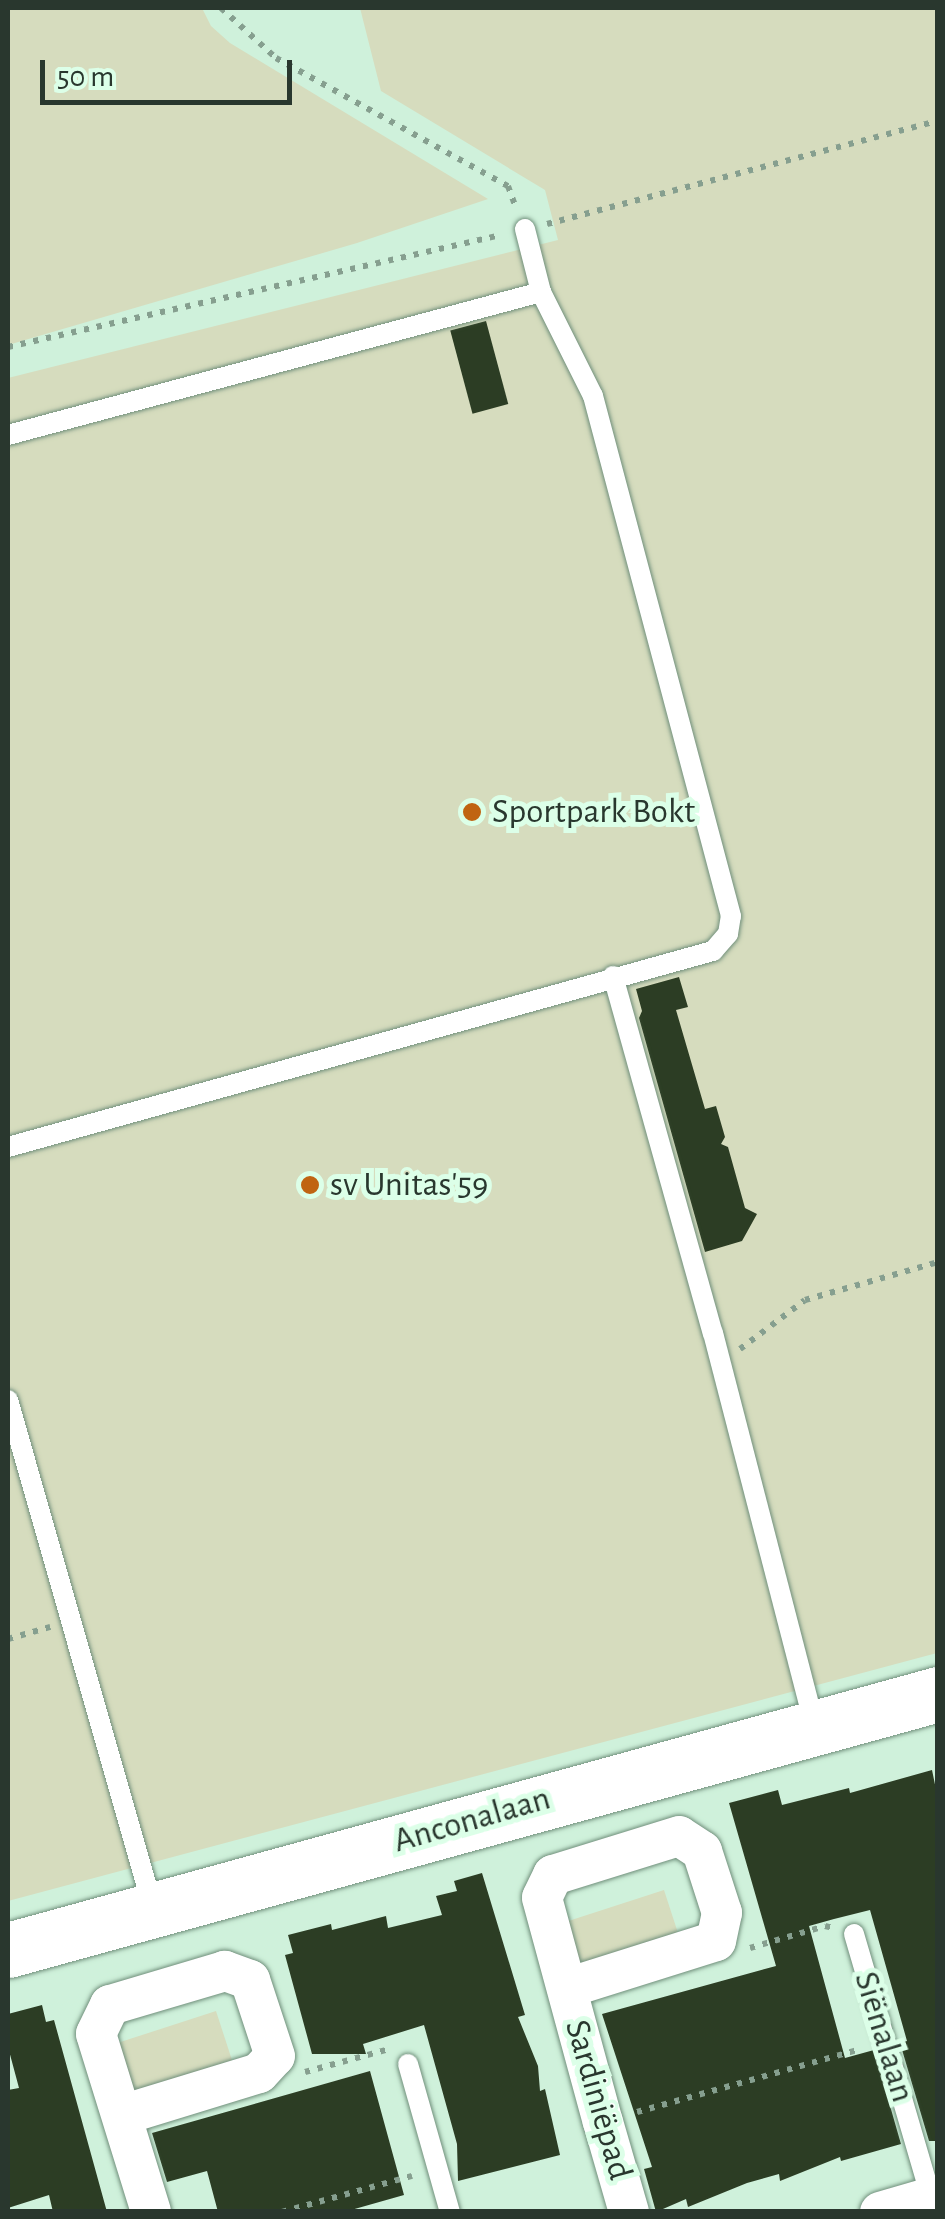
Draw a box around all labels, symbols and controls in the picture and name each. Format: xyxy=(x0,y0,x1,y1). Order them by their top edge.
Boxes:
scale bar xyxy=(45,40,298,102)
text: 50 m xyxy=(57,62,114,92)
place label: Sportpark Bokt xyxy=(492,791,695,833)
marker: Sportpark Bokt xyxy=(461,801,483,823)
place label: sv Unitas'59 xyxy=(330,1164,488,1206)
marker: sv Unitas'59 xyxy=(299,1174,321,1196)
street label: Anconalaan xyxy=(389,1778,555,1862)
street label: Siënalaan xyxy=(844,1967,924,2107)
street label: Sardiniëpad xyxy=(555,2015,641,2185)

